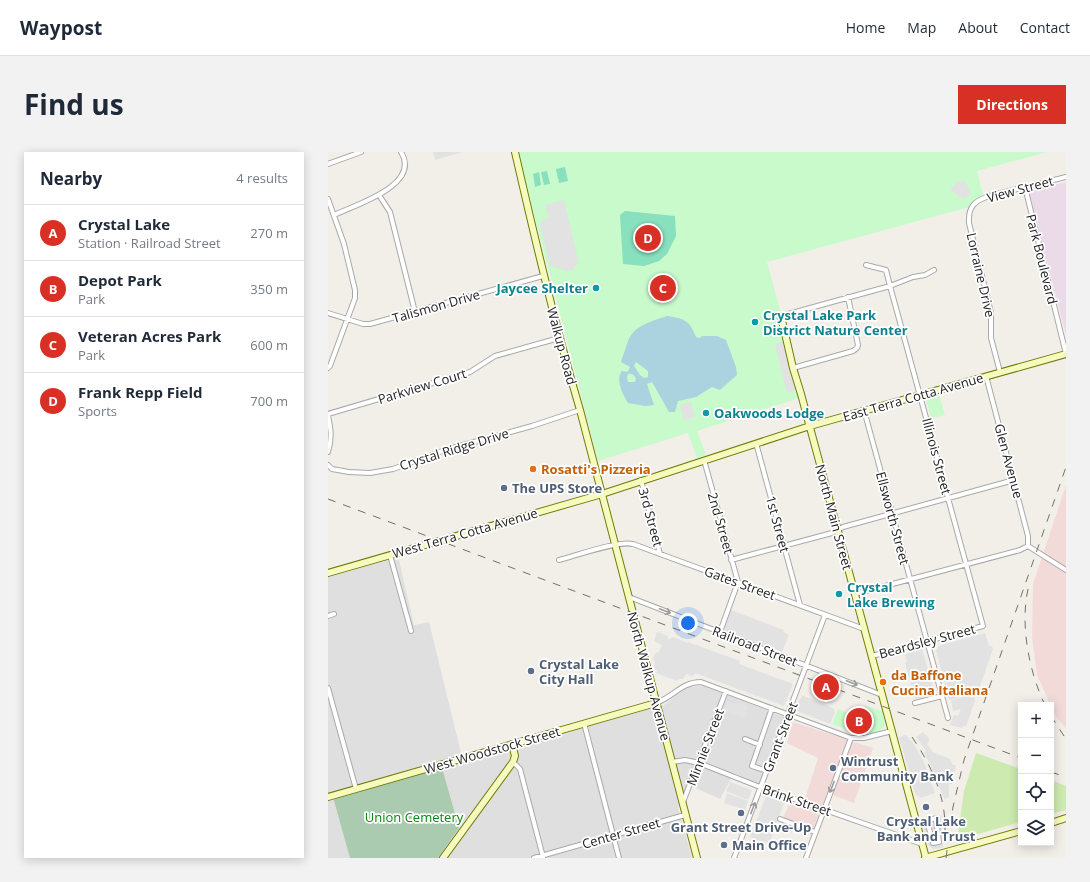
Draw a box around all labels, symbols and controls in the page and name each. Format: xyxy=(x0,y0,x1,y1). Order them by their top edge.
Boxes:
text: Waypost xyxy=(20,15,102,41)
text: Home xyxy=(846,18,885,37)
text: Map xyxy=(907,18,936,37)
text: About xyxy=(958,18,998,37)
text: Contact xyxy=(1020,18,1070,37)
text: Find us xyxy=(24,85,124,123)
button: Directions xyxy=(958,85,1066,124)
text: Nearby xyxy=(40,167,102,190)
text: 4 results xyxy=(236,169,288,187)
street label: View Street xyxy=(985,171,1056,207)
street label: Park Boulevard xyxy=(1022,212,1062,306)
text: Crystal Lake xyxy=(78,214,170,234)
pin: D xyxy=(635,223,661,253)
text: A xyxy=(49,224,57,242)
text: 270 m xyxy=(250,224,288,242)
street label: Lorraine Drive xyxy=(963,231,999,319)
text: Station · Railroad Street xyxy=(78,234,221,252)
text: Depot Park xyxy=(78,270,162,290)
pin: C xyxy=(650,273,676,303)
place label: Jaycee Shelter xyxy=(495,279,588,297)
text: B xyxy=(49,280,57,298)
text: 350 m xyxy=(250,280,288,298)
marker: Jaycee Shelter xyxy=(591,283,601,293)
street label: Talismon Drive xyxy=(390,285,482,327)
text: Park xyxy=(78,290,105,308)
street label: Walkup Road xyxy=(543,305,581,387)
place label: Crystal Lake Park District Nature Center xyxy=(763,306,908,339)
marker: Crystal Lake Park District Nature Center xyxy=(750,317,760,327)
text: Veteran Acres Park xyxy=(78,326,221,346)
text: C xyxy=(49,336,57,354)
text: 600 m xyxy=(250,336,288,354)
text: Park xyxy=(78,346,105,364)
street label: Parkview Court xyxy=(376,364,469,408)
street label: East Terra Cotta Avenue xyxy=(841,368,985,426)
text: Frank Repp Field xyxy=(78,382,203,402)
text: D xyxy=(48,392,58,410)
text: 700 m xyxy=(250,392,288,410)
text: Sports xyxy=(78,402,117,420)
place label: Oakwoods Lodge xyxy=(714,404,825,422)
marker: Oakwoods Lodge xyxy=(701,408,711,418)
street label: Illinois Street xyxy=(918,416,956,497)
street label: Glen Avenue xyxy=(990,422,1028,500)
street label: Crystal Ridge Drive xyxy=(397,424,511,474)
place label: Rosatti's Pizzeria xyxy=(541,460,651,478)
street label: North Main Street xyxy=(811,462,857,572)
marker: Rosatti's Pizzeria xyxy=(528,464,538,474)
street label: Ellsworth Street xyxy=(872,470,914,567)
place label: The UPS Store xyxy=(512,479,602,497)
marker: The UPS Store xyxy=(499,483,509,493)
street label: 3rd Street xyxy=(634,486,668,549)
street label: 2nd Street xyxy=(704,490,738,556)
street label: 1st Street xyxy=(762,494,794,555)
street label: West Terra Cotta Avenue xyxy=(390,504,540,562)
street label: Gates Street xyxy=(702,562,778,604)
place label: Crystal Lake Brewing xyxy=(847,578,935,611)
marker: Crystal Lake Brewing xyxy=(834,589,844,599)
one-way arrow xyxy=(659,608,671,616)
street label: North Walkup Avenue xyxy=(623,610,675,742)
your location xyxy=(678,613,698,633)
street label: Beardsley Street xyxy=(877,619,978,663)
street label: Railroad Street xyxy=(710,622,800,671)
place label: Crystal Lake City Hall xyxy=(539,655,619,688)
marker: Crystal Lake City Hall xyxy=(526,666,536,676)
place label: da Baffone Cucina Italiana xyxy=(891,666,988,699)
pin: A xyxy=(813,672,839,702)
marker: da Baffone Cucina Italiana xyxy=(878,677,888,687)
one-way arrow xyxy=(845,680,857,688)
street label: Grant Street xyxy=(758,699,802,775)
map controls xyxy=(1018,702,1054,846)
button: + xyxy=(1018,702,1054,738)
street label: Minnie Street xyxy=(682,706,728,788)
pin: B xyxy=(846,706,872,736)
street label: West Woodstock Street xyxy=(422,722,562,778)
button: − xyxy=(1018,738,1054,774)
place label: Wintrust Community Bank xyxy=(841,752,954,785)
marker: Wintrust Community Bank xyxy=(828,763,838,773)
button: locate xyxy=(1018,774,1054,810)
street label: Brink Street xyxy=(760,780,834,820)
one-way arrow xyxy=(828,781,836,793)
marker: Crystal Lake Bank and Trust xyxy=(921,802,931,812)
one-way arrow xyxy=(749,803,757,815)
park label: Union Cemetery xyxy=(365,808,464,826)
marker: Grant Street Drive-Up xyxy=(736,808,746,818)
button: layers xyxy=(1018,810,1054,846)
place label: Crystal Lake Bank and Trust xyxy=(877,812,976,845)
street label: Center Street xyxy=(580,813,662,853)
place label: Grant Street Drive-Up xyxy=(671,818,811,836)
place label: Main Office xyxy=(732,836,807,854)
marker: Main Office xyxy=(719,840,729,850)

